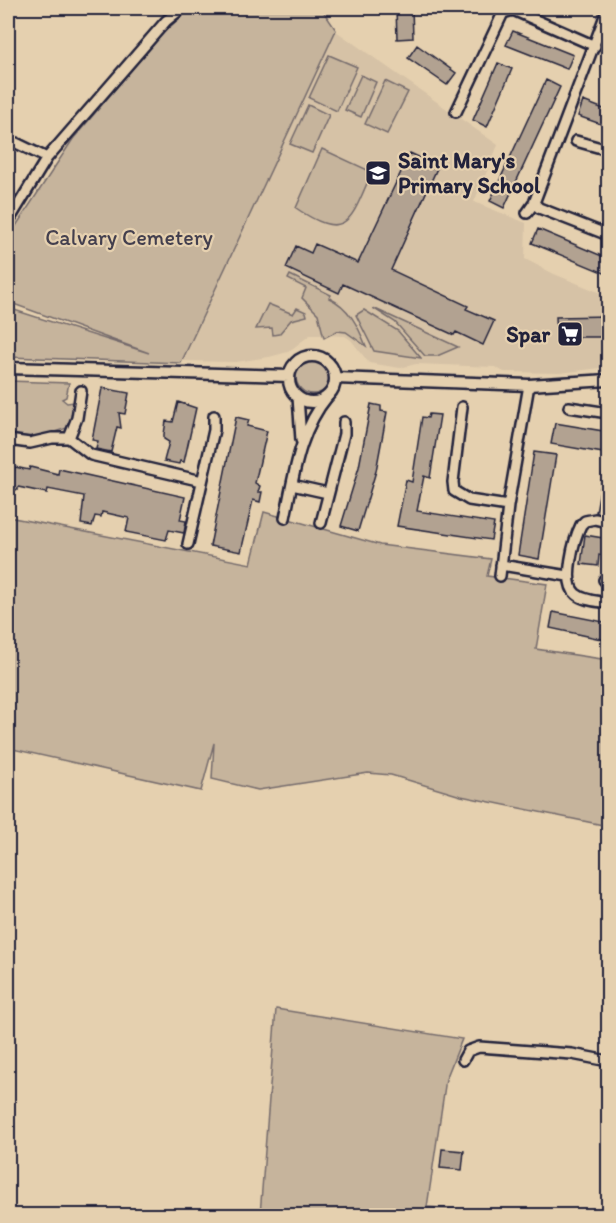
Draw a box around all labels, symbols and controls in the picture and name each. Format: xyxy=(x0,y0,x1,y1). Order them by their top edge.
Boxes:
place label: Saint Mary's Primary School xyxy=(398,147,541,199)
school or university icon: Saint Mary's Primary School xyxy=(363,158,393,188)
park label: Calvary Cemetery xyxy=(45,224,213,251)
supermarket icon: Spar xyxy=(555,319,585,349)
place label: Spar xyxy=(506,321,551,348)

